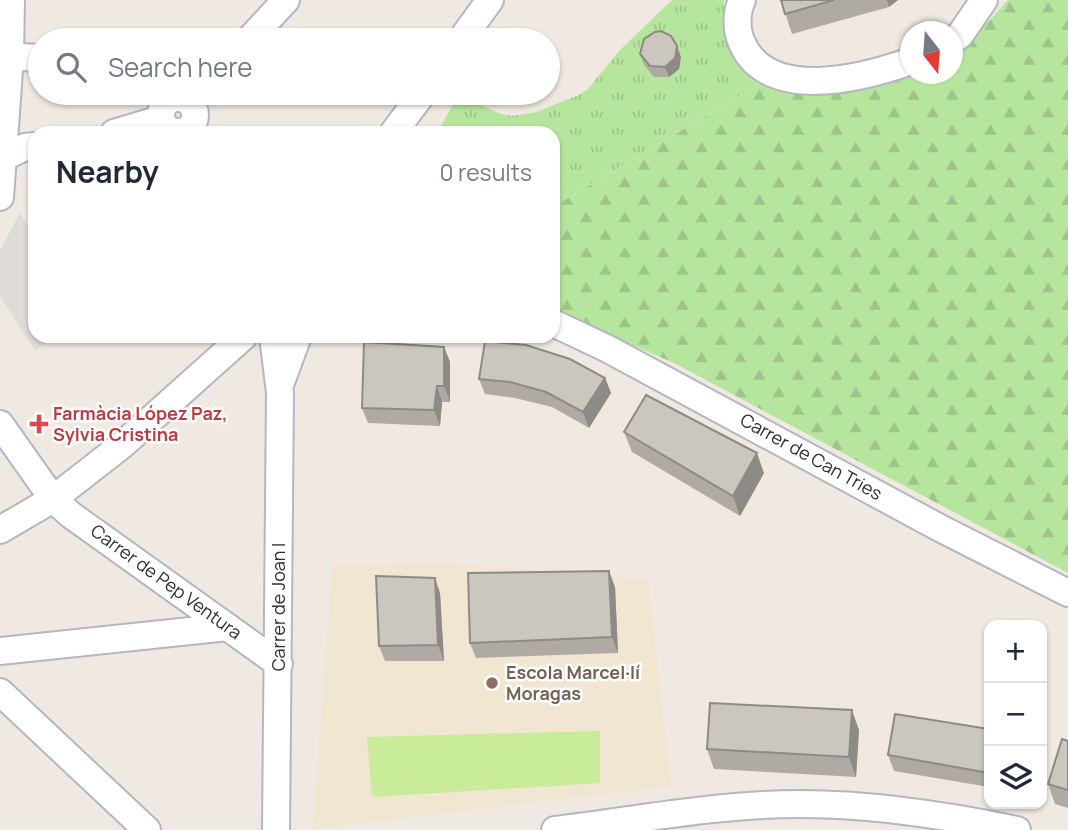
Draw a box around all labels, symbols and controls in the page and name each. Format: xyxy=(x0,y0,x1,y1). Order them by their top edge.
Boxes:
north arrow xyxy=(900,21,963,84)
search box xyxy=(28,28,560,105)
icon: search xyxy=(52,48,90,86)
text: Search here xyxy=(108,49,253,85)
text: Nearby xyxy=(56,151,159,192)
text: 0 results xyxy=(439,156,532,188)
place label: Farmàcia López Paz, Sylvia Cristina xyxy=(53,401,228,446)
street label: Carrer de Can Tries xyxy=(736,407,887,505)
marker: Farmàcia López Paz, Sylvia Cristina xyxy=(31,416,47,432)
street label: Carrer de Pep Ventura xyxy=(86,518,247,644)
street label: Carrer de Joan I xyxy=(266,543,290,671)
map controls xyxy=(984,620,1047,809)
button: + xyxy=(984,620,1047,683)
place label: Escola Marcel·lí Moragas xyxy=(506,660,640,705)
marker: Escola Marcel·lí Moragas xyxy=(484,675,500,691)
button: − xyxy=(984,683,1047,746)
button: layers xyxy=(984,746,1047,809)

